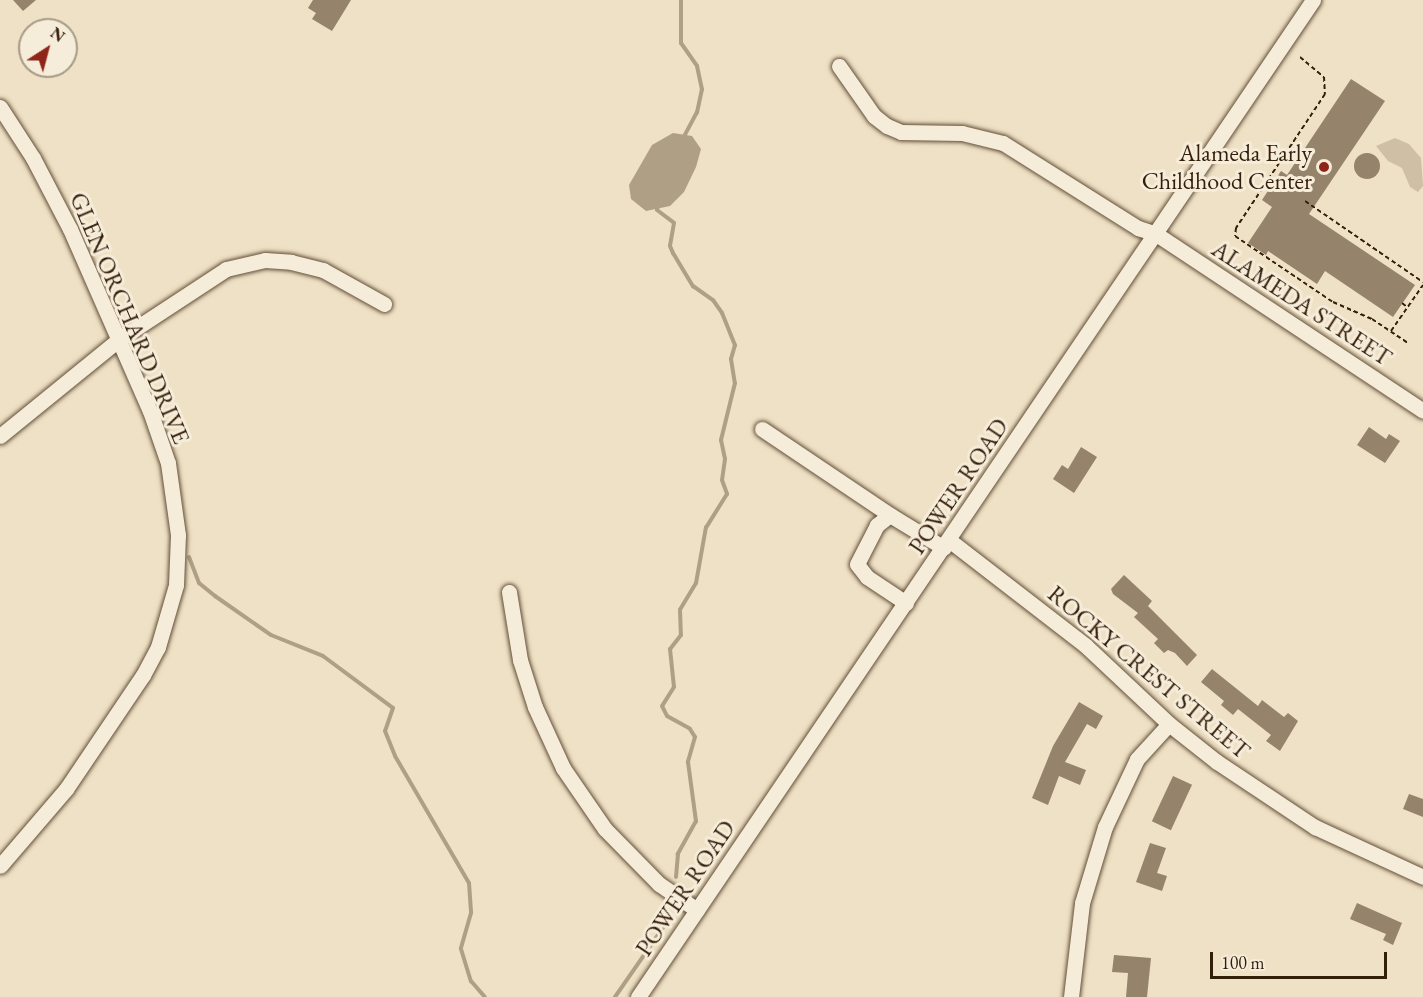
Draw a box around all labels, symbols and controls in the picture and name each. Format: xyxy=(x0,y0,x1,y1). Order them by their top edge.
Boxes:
north arrow xyxy=(18,18,78,78)
text: N xyxy=(46,22,69,47)
place label: Alameda Early Childhood Center xyxy=(1142,139,1312,195)
marker: Alameda Early Childhood Center xyxy=(1317,160,1331,174)
street label: GLEN ORCHARD DRIVE xyxy=(64,188,196,448)
street label: ALAMEDA STREET xyxy=(1207,234,1397,372)
street label: POWER ROAD xyxy=(902,413,1014,559)
street label: ROCKY CREST STREET xyxy=(1042,579,1256,765)
street label: POWER ROAD xyxy=(629,815,741,961)
scale bar xyxy=(1213,940,1390,978)
text: 100 m xyxy=(1221,951,1265,974)

